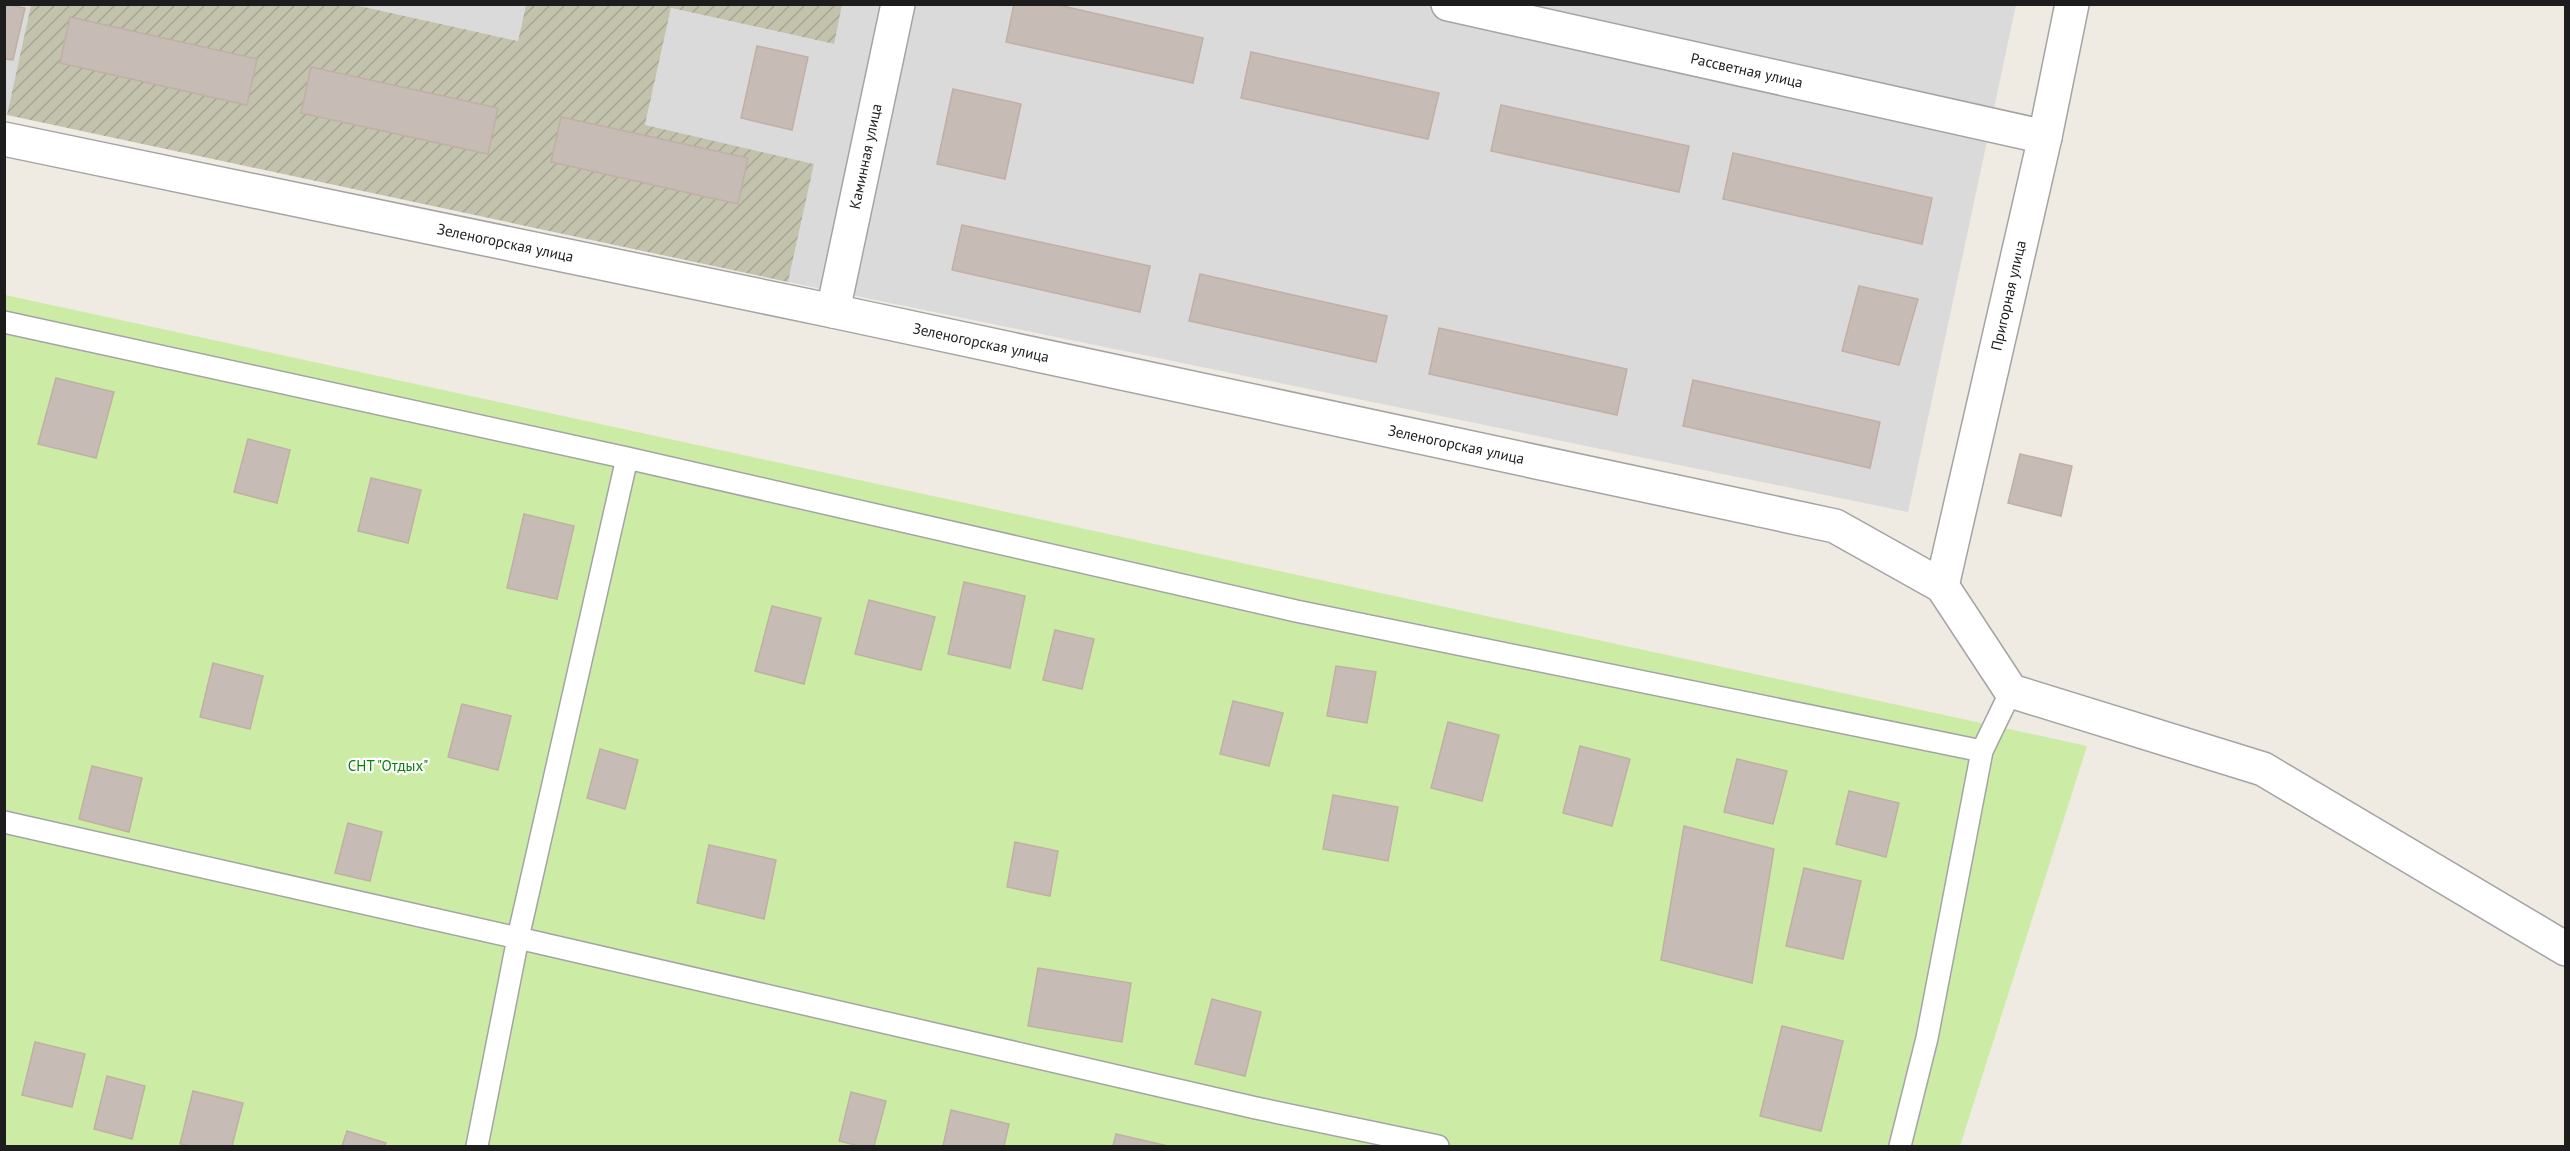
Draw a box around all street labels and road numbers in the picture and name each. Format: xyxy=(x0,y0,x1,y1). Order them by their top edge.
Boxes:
street label: Рассветная улица xyxy=(1689,48,1805,92)
street label: Каминная улица xyxy=(845,102,886,211)
street label: Зеленогорская улица xyxy=(435,219,575,266)
street label: Пригорная улица xyxy=(1986,238,2030,352)
street label: Зеленогорская улица xyxy=(911,318,1051,366)
street label: Зеленогорская улица xyxy=(1386,420,1526,468)

